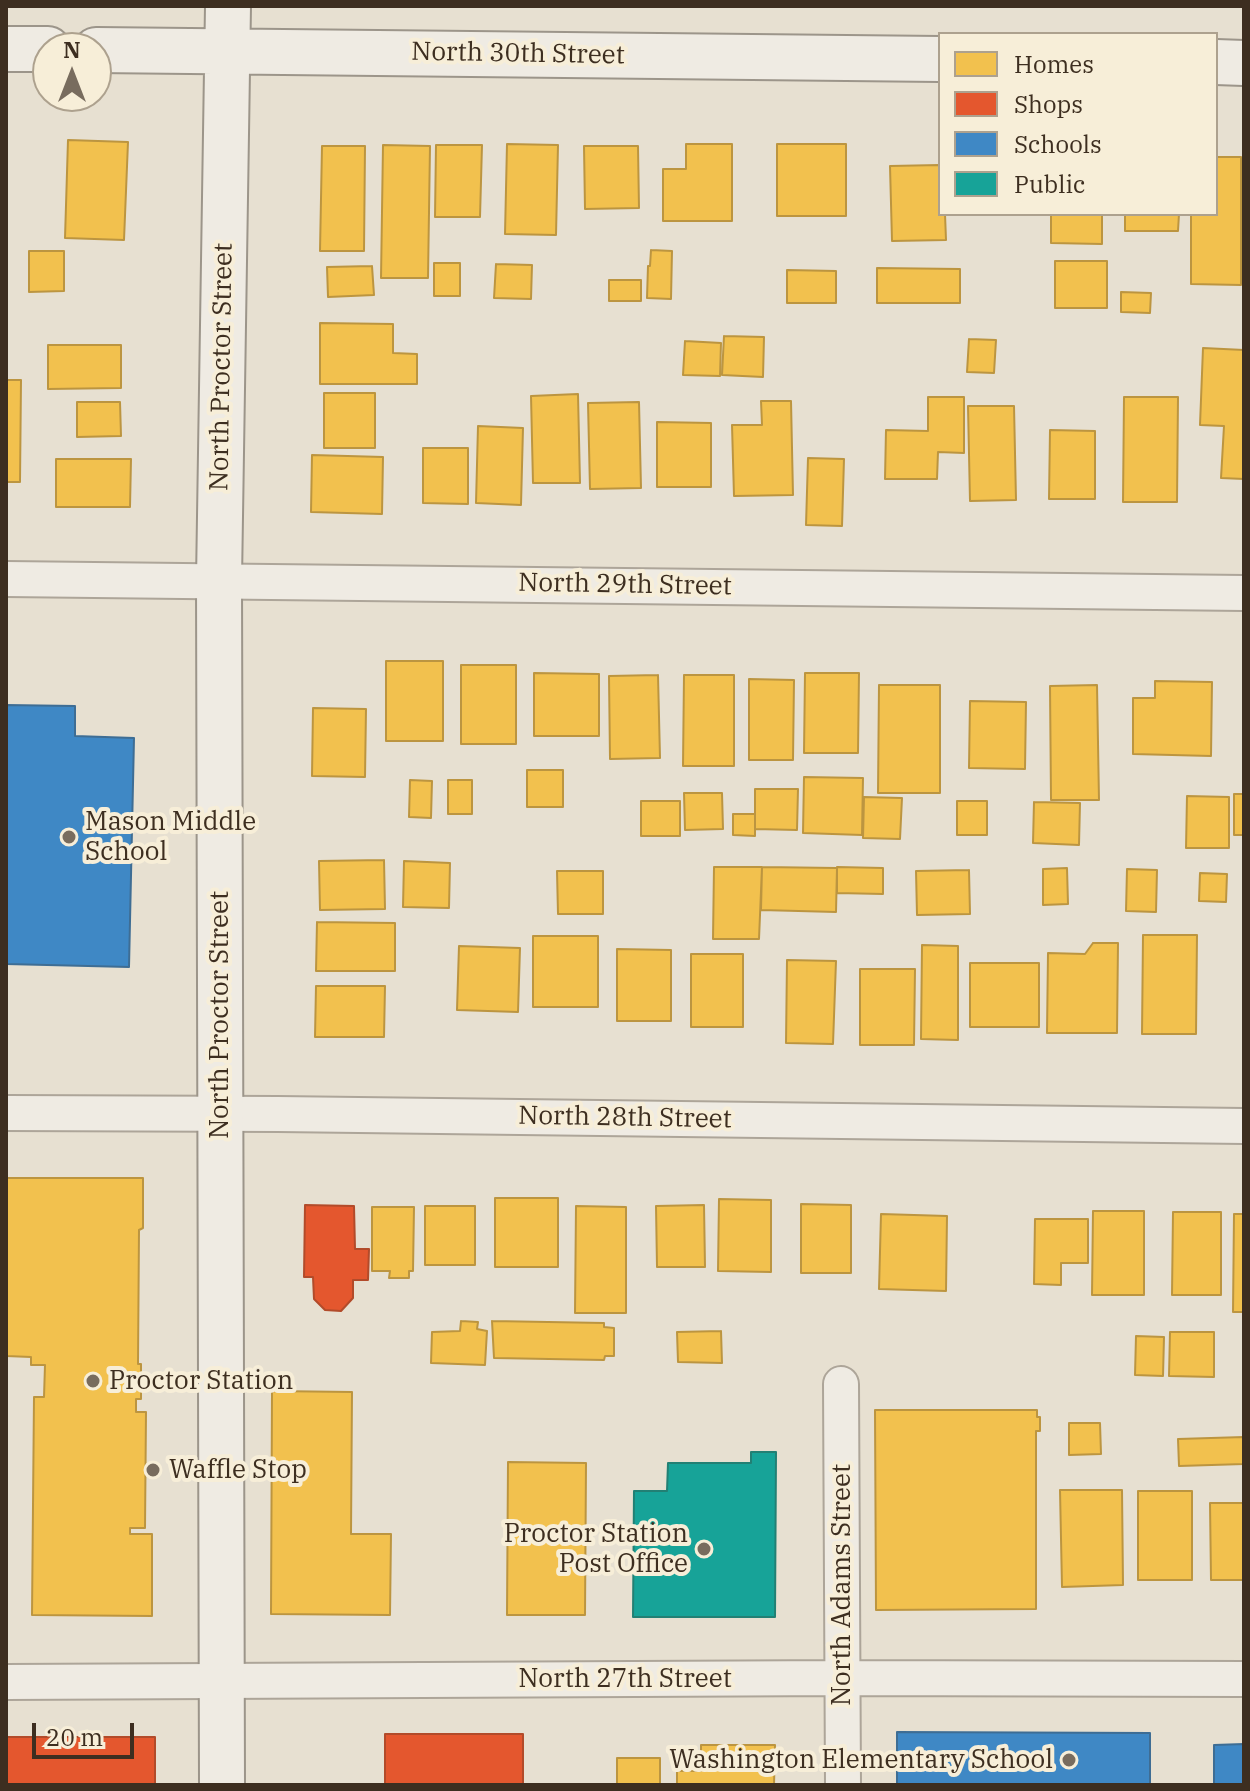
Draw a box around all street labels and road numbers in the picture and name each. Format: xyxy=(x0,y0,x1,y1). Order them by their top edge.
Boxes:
street label: North 30th Street xyxy=(411,37,625,71)
street label: North Proctor Street xyxy=(204,243,240,491)
street label: North 29th Street xyxy=(518,568,732,602)
street label: North Proctor Street xyxy=(204,891,236,1139)
street label: North 28th Street xyxy=(518,1101,732,1135)
street label: North Adams Street xyxy=(826,1464,858,1706)
street label: North 27th Street xyxy=(518,1663,732,1695)

